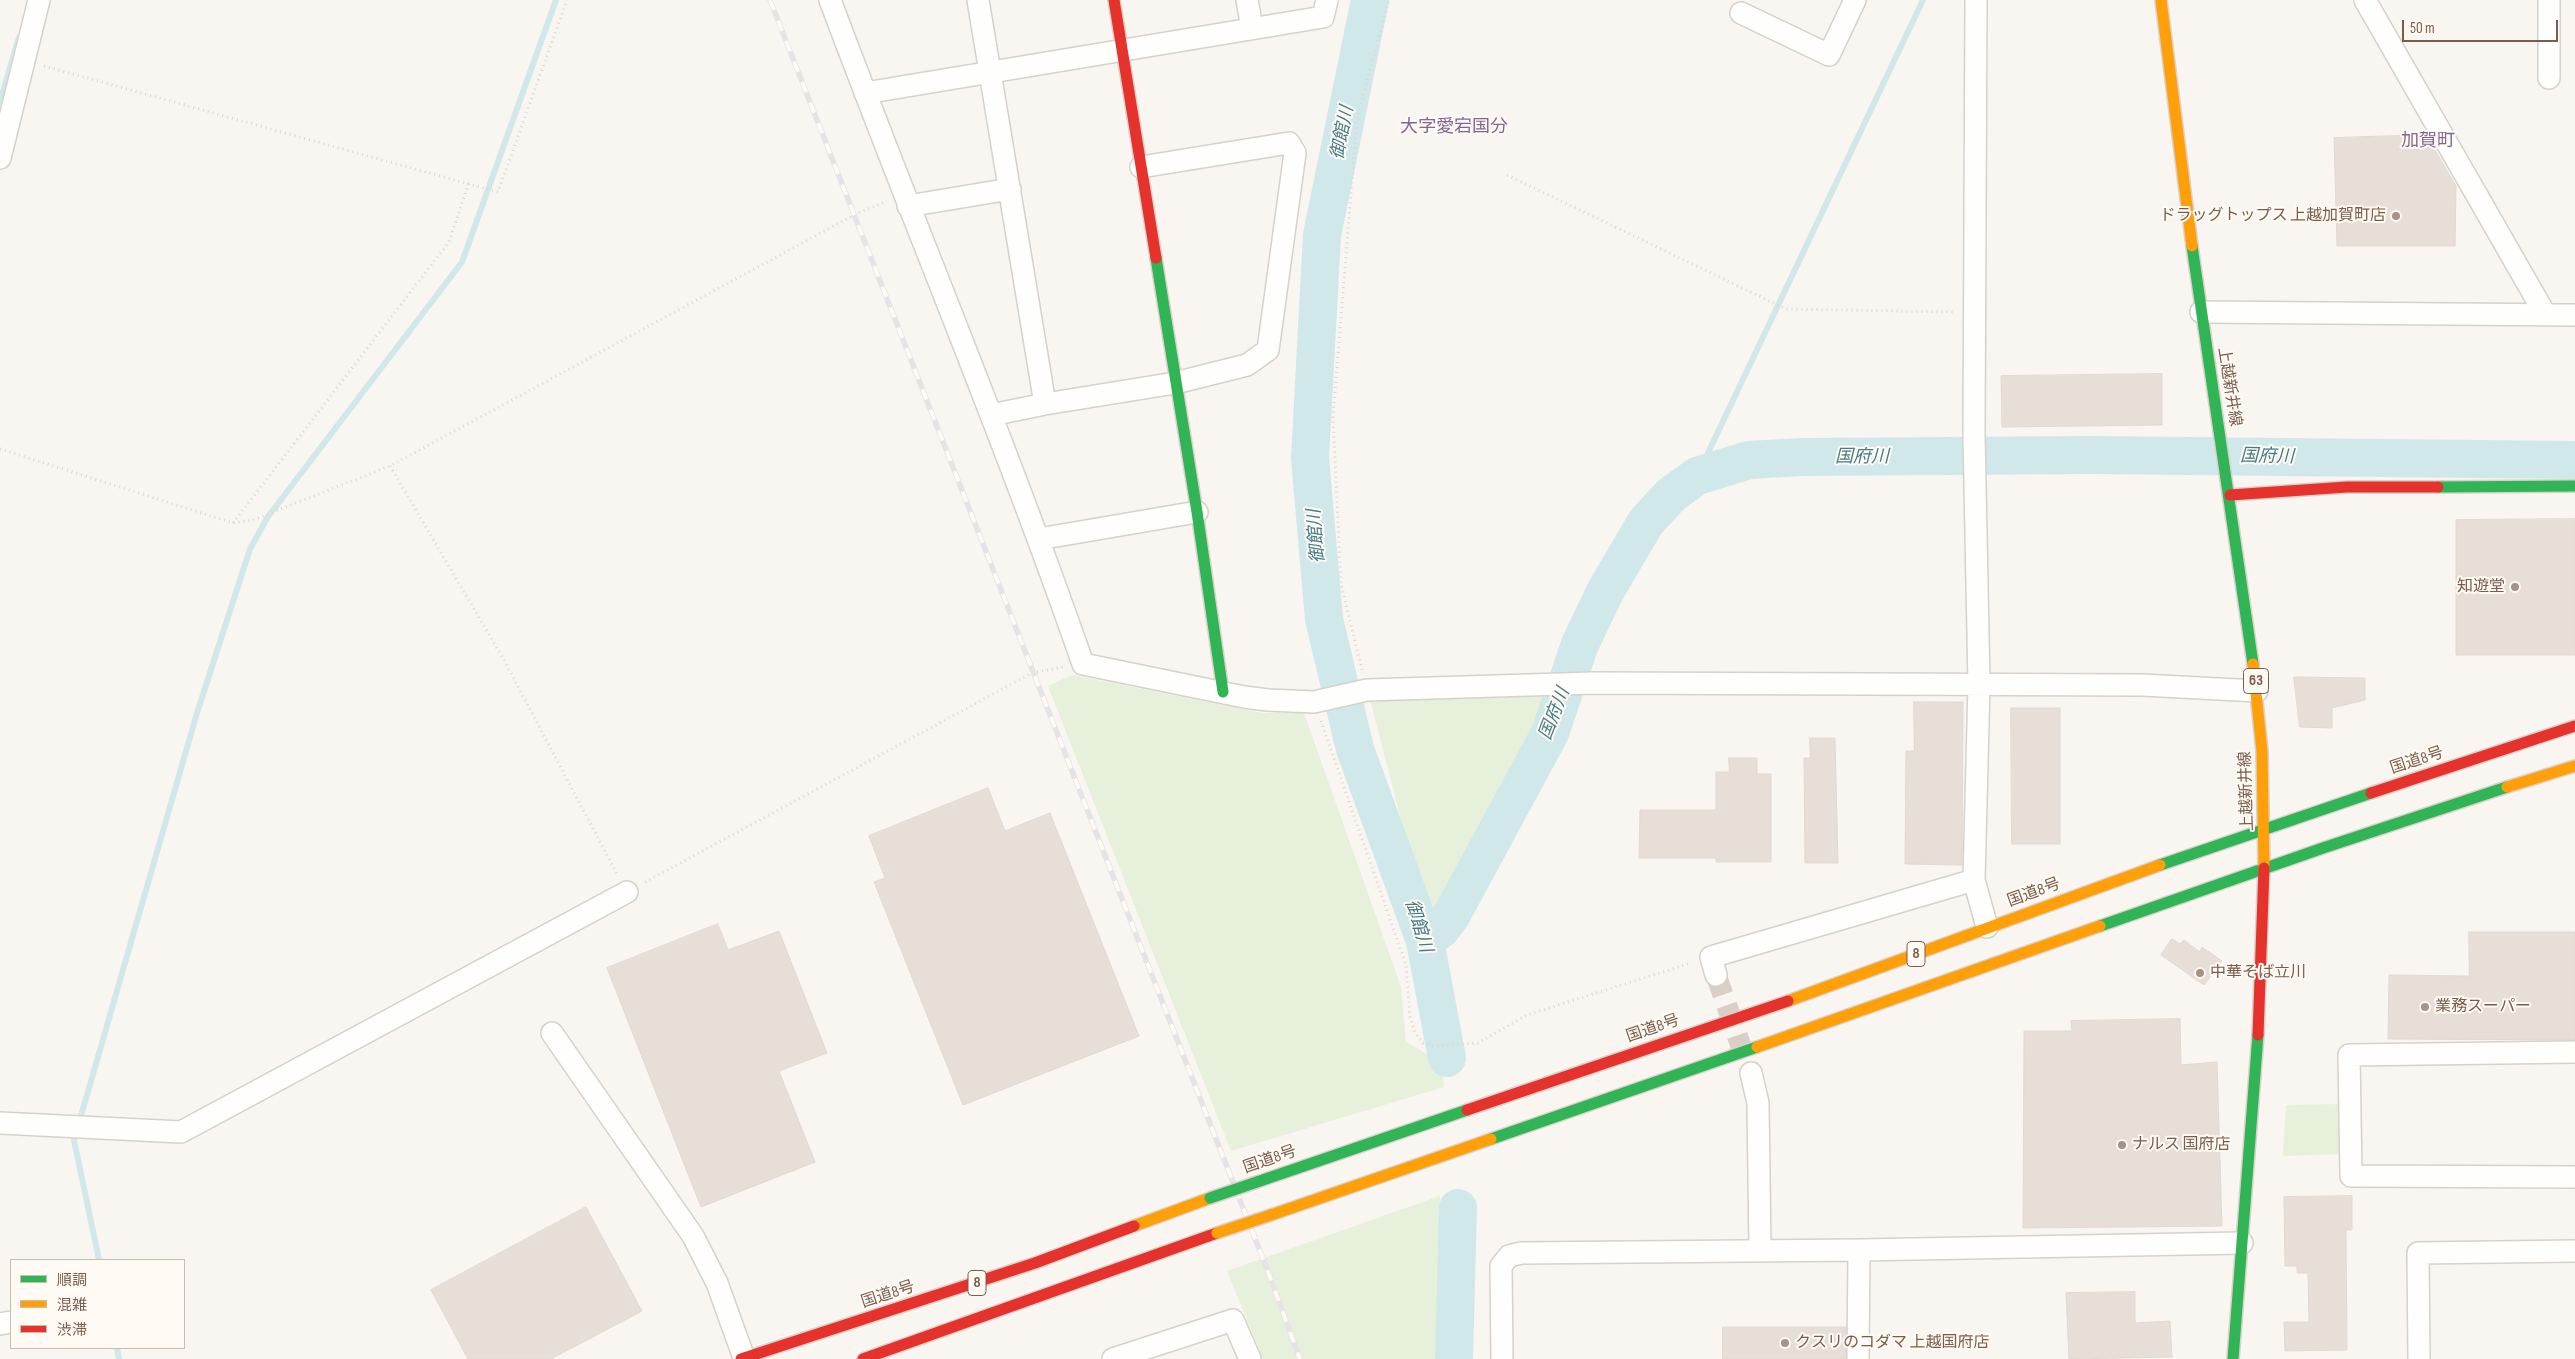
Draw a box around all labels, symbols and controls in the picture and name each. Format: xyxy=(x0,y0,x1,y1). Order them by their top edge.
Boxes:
scale bar xyxy=(2405,10,2561,42)
text: 50 m xyxy=(2410,19,2435,38)
water label: 御館川 xyxy=(1327,104,1359,162)
district label: 大字愛宕国分 xyxy=(1400,116,1508,138)
district label: 加賀町 xyxy=(2401,130,2455,152)
place label: ドラッグトップス 上越加賀町店 xyxy=(2159,206,2386,226)
marker: ドラッグトップス 上越加賀町店 xyxy=(2390,210,2402,222)
street label: 上越新井線 xyxy=(2213,346,2245,428)
water label: 国府川 xyxy=(1835,446,1889,468)
water label: 国府川 xyxy=(2240,446,2294,468)
water label: 御館川 xyxy=(1304,508,1330,564)
place label: 知遊堂 xyxy=(2457,577,2505,597)
marker: 知遊堂 xyxy=(2509,581,2521,593)
road number: 63 xyxy=(2244,668,2268,694)
water label: 国府川 xyxy=(1535,685,1575,743)
street label: 国道8号 xyxy=(2388,743,2446,779)
street label: 上越新井線 xyxy=(2236,751,2258,831)
street label: 国道8号 xyxy=(2005,875,2063,911)
water label: 御館川 xyxy=(1400,897,1436,955)
road number: 8 xyxy=(1907,942,1925,966)
place label: 中華そば立川 xyxy=(2210,963,2306,983)
marker: 中華そば立川 xyxy=(2194,967,2206,979)
place label: 業務スーパー xyxy=(2435,997,2531,1017)
marker: 業務スーパー xyxy=(2419,1001,2431,1013)
street label: 国道8号 xyxy=(1624,1011,1682,1047)
place label: ナルス 国府店 xyxy=(2132,1135,2231,1155)
marker: ナルス 国府店 xyxy=(2116,1139,2128,1151)
street label: 国道8号 xyxy=(1241,1142,1299,1178)
legend xyxy=(10,1259,185,1349)
road number: 8 xyxy=(968,1270,986,1296)
text: 順調 xyxy=(57,1271,87,1290)
street label: 国道8号 xyxy=(859,1277,917,1313)
text: 混雑 xyxy=(57,1296,87,1315)
text: 渋滞 xyxy=(57,1321,87,1340)
place label: クスリのコダマ 上越国府店 xyxy=(1795,1333,1990,1353)
marker: クスリのコダマ 上越国府店 xyxy=(1779,1337,1791,1349)

